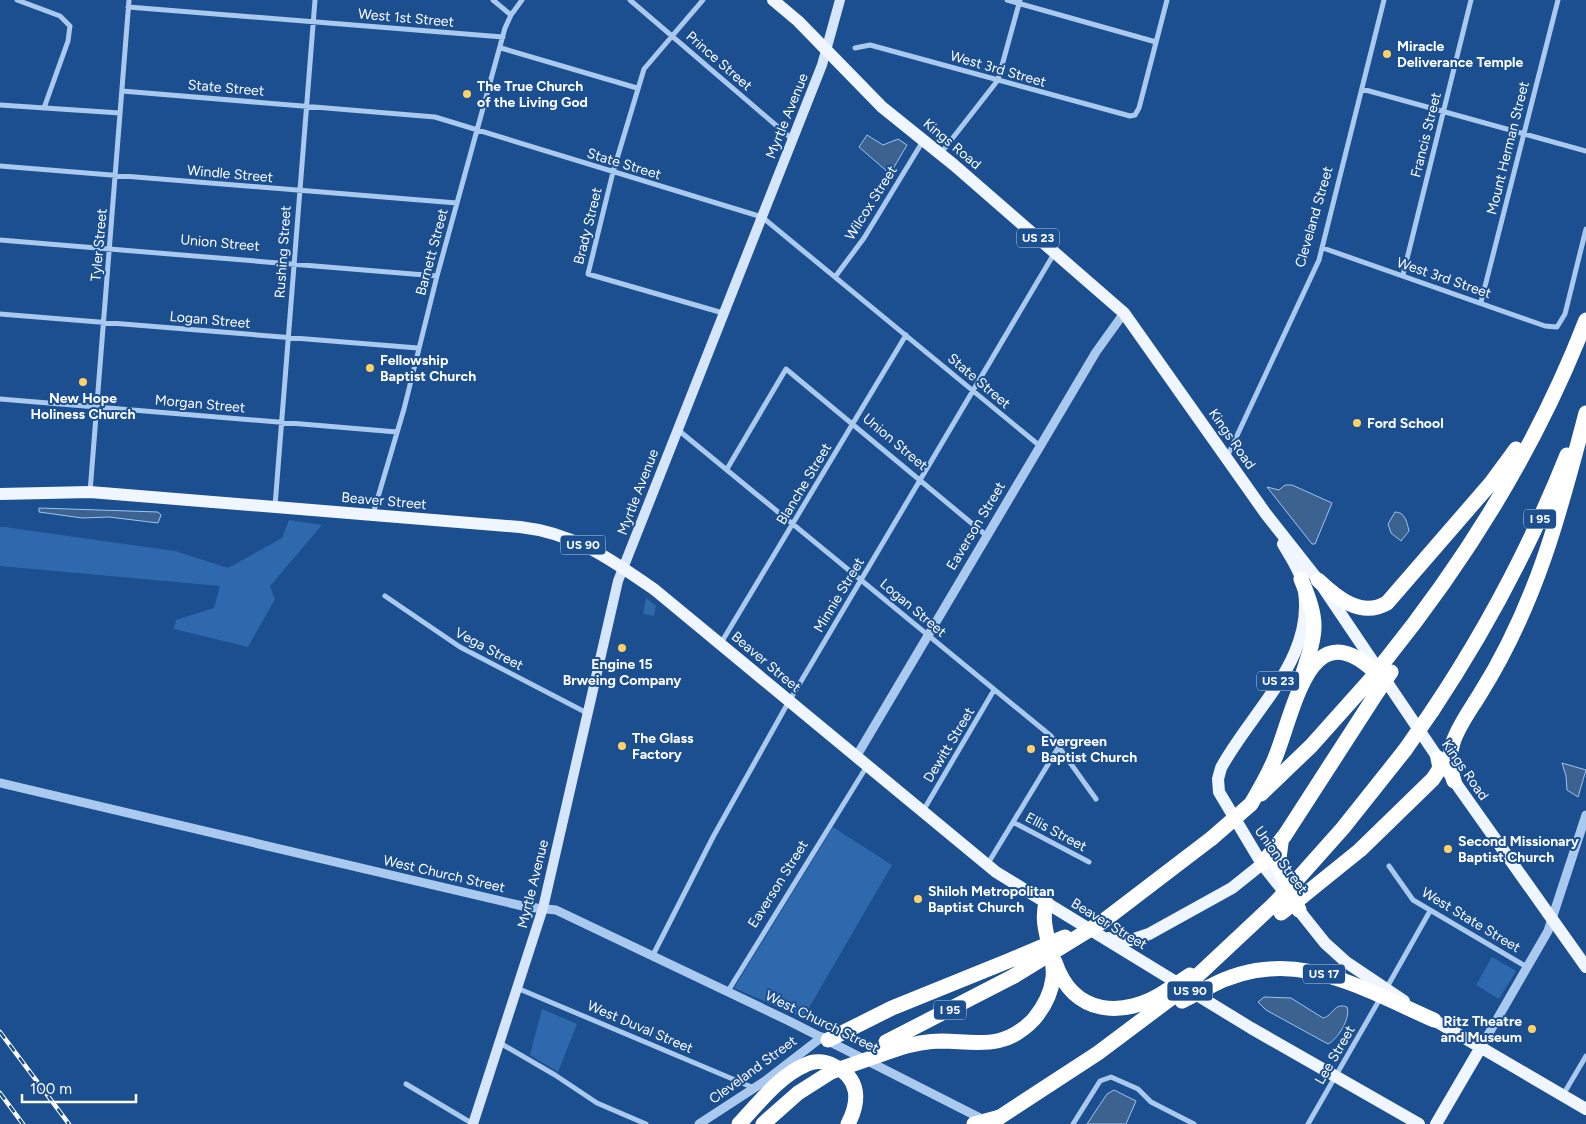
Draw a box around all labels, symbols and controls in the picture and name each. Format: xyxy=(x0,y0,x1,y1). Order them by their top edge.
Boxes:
street label: West 1st Street xyxy=(357,5,455,31)
street label: Prince Street xyxy=(683,28,755,94)
place label: Miracle Deliverance Temple xyxy=(1397,38,1524,71)
street label: West 3rd Street xyxy=(948,47,1048,91)
marker: Miracle Deliverance Temple xyxy=(1381,48,1393,60)
street label: Myrtle Avenue xyxy=(762,70,812,161)
street label: State Street xyxy=(187,76,265,100)
place label: The True Church of the Living God xyxy=(477,78,588,111)
street label: Mount Herman Street xyxy=(1483,80,1533,216)
marker: The True Church of the Living God xyxy=(461,88,473,100)
street label: Francis Street xyxy=(1407,91,1445,179)
street label: Kings Road xyxy=(920,115,984,173)
street label: State Street xyxy=(585,145,663,183)
street label: Windle Street xyxy=(186,162,274,186)
street label: Wilcox Street xyxy=(841,163,901,243)
street label: Cleveland Street xyxy=(1291,165,1337,269)
street label: Brady Street xyxy=(570,186,606,266)
street label: Rushing Street xyxy=(271,205,295,299)
street label: Barnett Street xyxy=(412,207,452,297)
street label: Tyler Street xyxy=(87,208,111,282)
road number: US 23 xyxy=(1017,228,1059,248)
street label: Union Street xyxy=(180,231,260,255)
street label: West 3rd Street xyxy=(1394,254,1494,302)
street label: Logan Street xyxy=(169,308,251,332)
street label: State Street xyxy=(944,350,1014,412)
place label: Fellowship Baptist Church xyxy=(380,352,476,385)
marker: Fellowship Baptist Church xyxy=(364,362,376,374)
marker: New Hope Holiness Church xyxy=(77,376,89,388)
place label: New Hope Holiness Church xyxy=(31,390,135,423)
street label: Morgan Street xyxy=(154,392,246,416)
street label: Kings Road xyxy=(1205,405,1259,473)
street label: Union Street xyxy=(859,410,931,474)
place label: Ford School xyxy=(1367,415,1444,432)
marker: Ford School xyxy=(1351,417,1363,429)
street label: Blanche Street xyxy=(773,440,835,528)
street label: Myrtle Avenue xyxy=(614,446,662,537)
street label: Eaverson Street xyxy=(943,479,1009,573)
street label: Beaver Street xyxy=(341,489,427,513)
road number: I 95 xyxy=(1524,509,1556,528)
road number: US 90 xyxy=(560,536,606,554)
street label: Minnie Street xyxy=(810,555,868,635)
street label: Logan Street xyxy=(876,575,950,641)
street label: Vega Street xyxy=(452,624,526,674)
street label: Beaver Street xyxy=(728,628,804,696)
marker: Engine 15 Brweing Company xyxy=(616,642,628,654)
place label: Engine 15 Brweing Company xyxy=(563,656,682,689)
road number: US 23 xyxy=(1257,671,1299,690)
street label: Dewitt Street xyxy=(920,704,978,786)
place label: The Glass Factory xyxy=(632,730,694,763)
place label: Evergreen Baptist Church xyxy=(1041,733,1137,766)
street label: Kings Road xyxy=(1438,736,1492,804)
marker: The Glass Factory xyxy=(616,740,628,752)
marker: Evergreen Baptist Church xyxy=(1025,743,1037,755)
street label: Ellis Street xyxy=(1022,809,1090,855)
street label: Union Street xyxy=(1251,823,1311,897)
place label: Second Missionary Baptist Church xyxy=(1458,833,1580,866)
street label: Eaverson Street xyxy=(744,837,812,931)
street label: Myrtle Avenue xyxy=(514,838,552,930)
marker: Second Missionary Baptist Church xyxy=(1442,843,1454,855)
street label: West Church Street xyxy=(382,852,506,896)
place label: Shiloh Metropolitan Baptist Church xyxy=(928,883,1054,916)
street label: West State Street xyxy=(1418,884,1524,956)
marker: Shiloh Metropolitan Baptist Church xyxy=(912,893,924,905)
street label: Beaver Street xyxy=(1068,895,1150,953)
road number: US 17 xyxy=(1303,964,1345,984)
road number: US 90 xyxy=(1168,981,1212,1000)
street label: West Church Street xyxy=(762,987,882,1057)
street label: West Duval Street xyxy=(585,997,695,1057)
road number: I 95 xyxy=(934,1000,966,1020)
place label: Ritz Theatre and Museum xyxy=(1441,1013,1522,1046)
street label: Lee Street xyxy=(1311,1023,1359,1087)
marker: Ritz Theatre and Museum xyxy=(1526,1023,1538,1035)
street label: Cleveland Street xyxy=(706,1032,800,1108)
scale bar xyxy=(22,1072,136,1104)
text: 100 m xyxy=(30,1080,72,1098)

